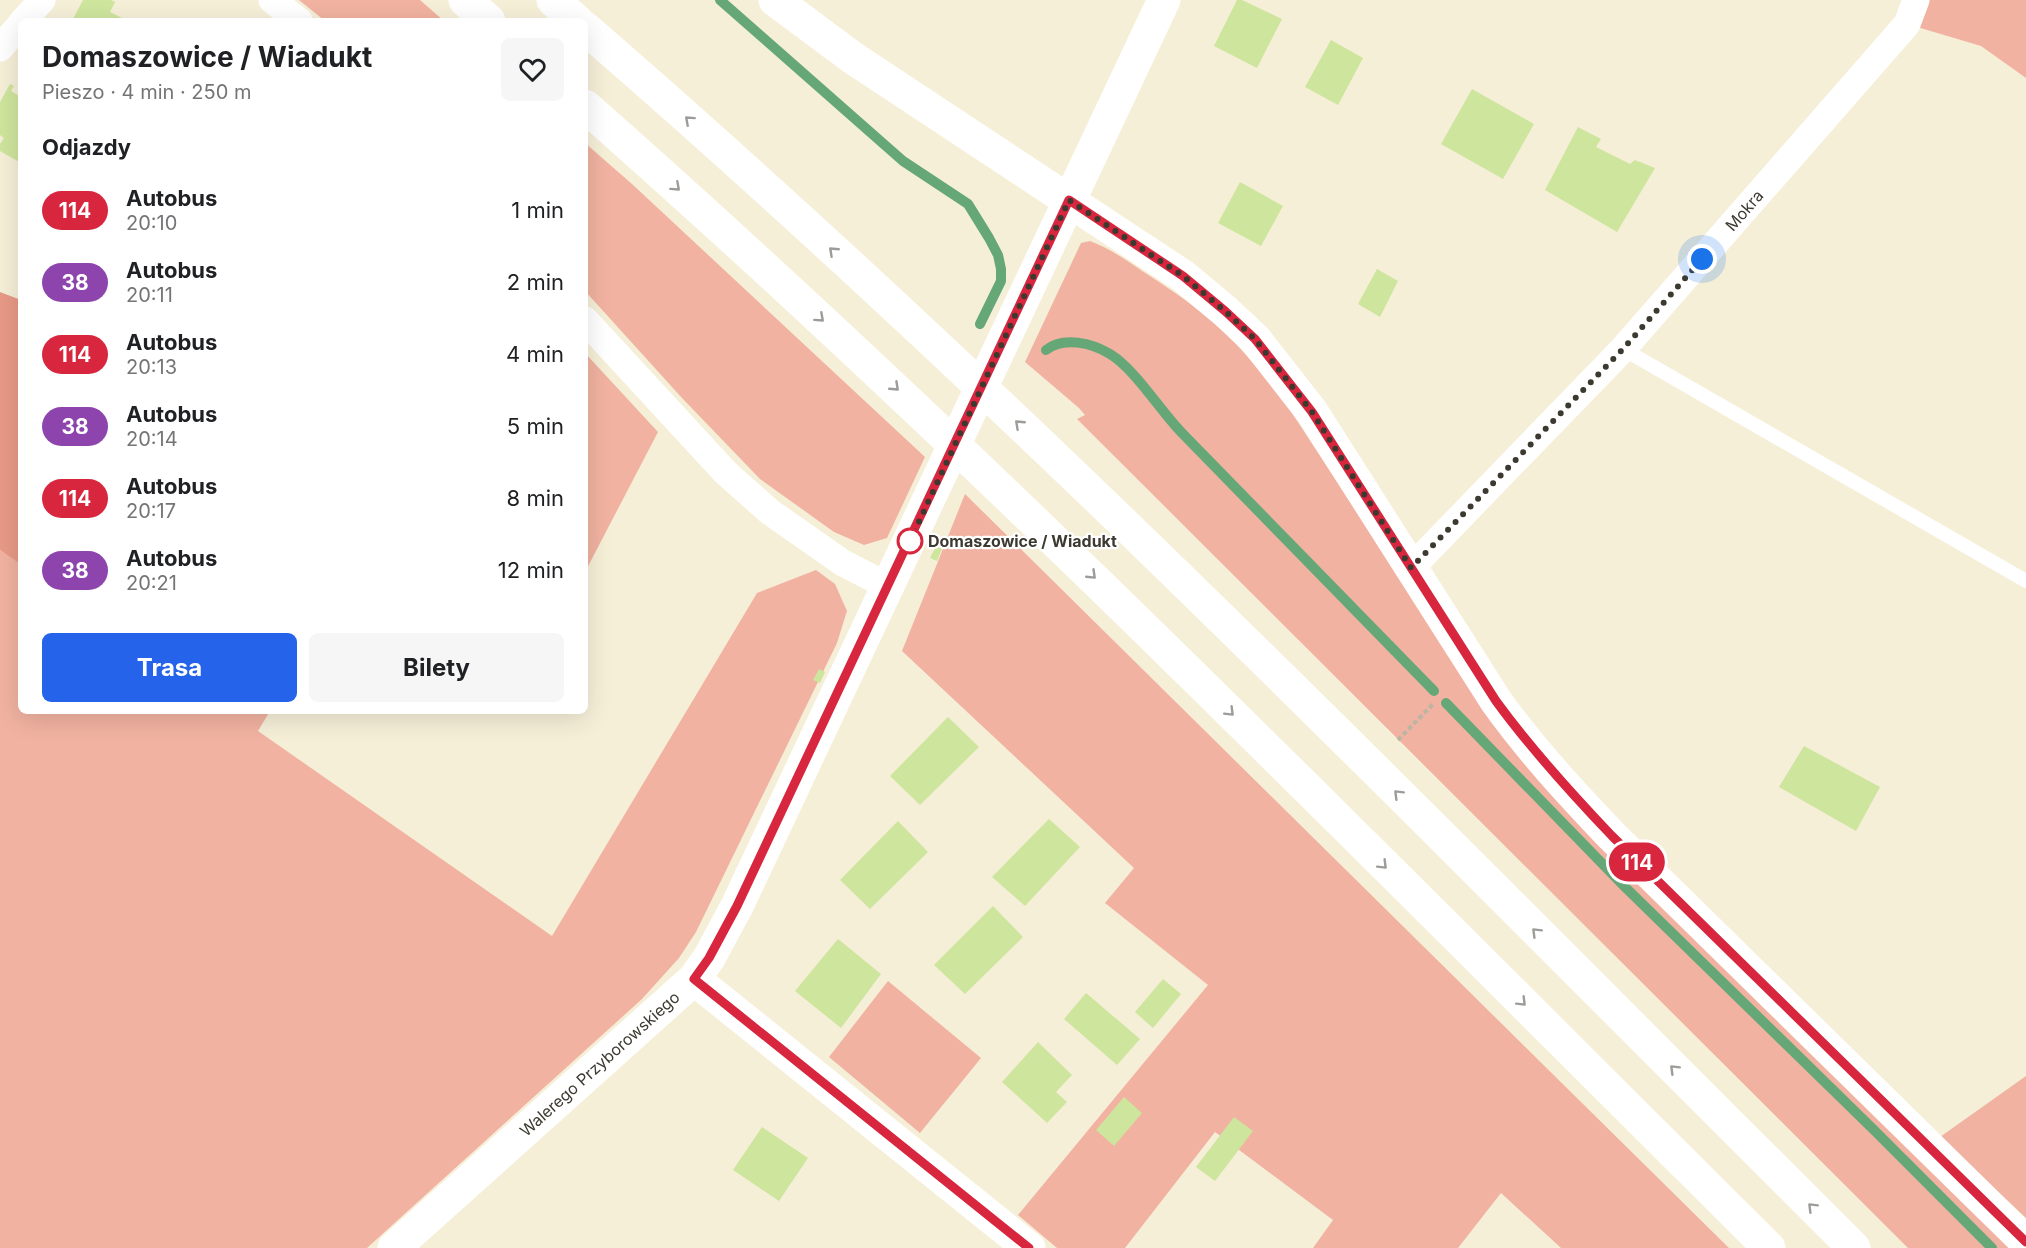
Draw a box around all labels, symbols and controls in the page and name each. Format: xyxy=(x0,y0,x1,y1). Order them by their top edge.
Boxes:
button: heart xyxy=(501,38,564,101)
text: Domaszowice / Wiadukt xyxy=(42,40,372,74)
text: Pieszo · 4 min · 250 m xyxy=(42,80,251,104)
one-way arrow xyxy=(685,116,696,127)
text: Odjazdy xyxy=(42,134,131,160)
one-way arrow xyxy=(669,180,679,191)
text: Autobus xyxy=(126,185,217,211)
street label: Mokra xyxy=(1721,186,1767,235)
text: 1 min xyxy=(511,197,564,223)
text: 114 xyxy=(59,198,91,223)
text: 20:10 xyxy=(126,211,177,235)
your location xyxy=(1687,244,1717,274)
one-way arrow xyxy=(830,247,840,258)
text: Autobus xyxy=(126,257,217,283)
text: 2 min xyxy=(507,269,564,295)
text: 38 xyxy=(61,270,89,295)
text: 20:11 xyxy=(126,283,173,307)
one-way arrow xyxy=(813,311,824,322)
text: Autobus xyxy=(126,329,217,355)
text: 4 min xyxy=(506,341,564,367)
text: 114 xyxy=(59,342,91,367)
text: 20:13 xyxy=(126,355,177,379)
one-way arrow xyxy=(888,380,899,391)
text: Autobus xyxy=(126,401,217,427)
text: 5 min xyxy=(507,413,564,439)
text: 38 xyxy=(61,414,89,439)
one-way arrow xyxy=(1015,420,1025,431)
text: 20:14 xyxy=(126,427,178,451)
text: Autobus xyxy=(126,473,217,499)
text: 8 min xyxy=(507,485,564,511)
text: 114 xyxy=(59,486,91,511)
text: 20:17 xyxy=(126,499,176,523)
marker: Domaszowice / Wiadukt xyxy=(897,528,923,554)
place label: Domaszowice / Wiadukt xyxy=(928,531,1117,551)
text: Autobus xyxy=(126,545,217,571)
text: 12 min xyxy=(498,557,564,583)
text: 38 xyxy=(61,558,89,583)
one-way arrow xyxy=(1084,568,1095,579)
text: 20:21 xyxy=(126,571,177,595)
button: Trasa xyxy=(42,633,297,702)
button: Bilety xyxy=(309,633,564,702)
one-way arrow xyxy=(1223,705,1234,716)
one-way arrow xyxy=(1394,791,1405,802)
line badge: 114 xyxy=(1602,842,1672,882)
text: 114 xyxy=(1621,850,1653,875)
one-way arrow xyxy=(1376,857,1387,868)
one-way arrow xyxy=(1532,928,1543,939)
street label: Walerego Przyborowskiego xyxy=(515,987,683,1141)
one-way arrow xyxy=(1515,995,1525,1006)
one-way arrow xyxy=(1670,1066,1681,1076)
one-way arrow xyxy=(1809,1203,1820,1214)

